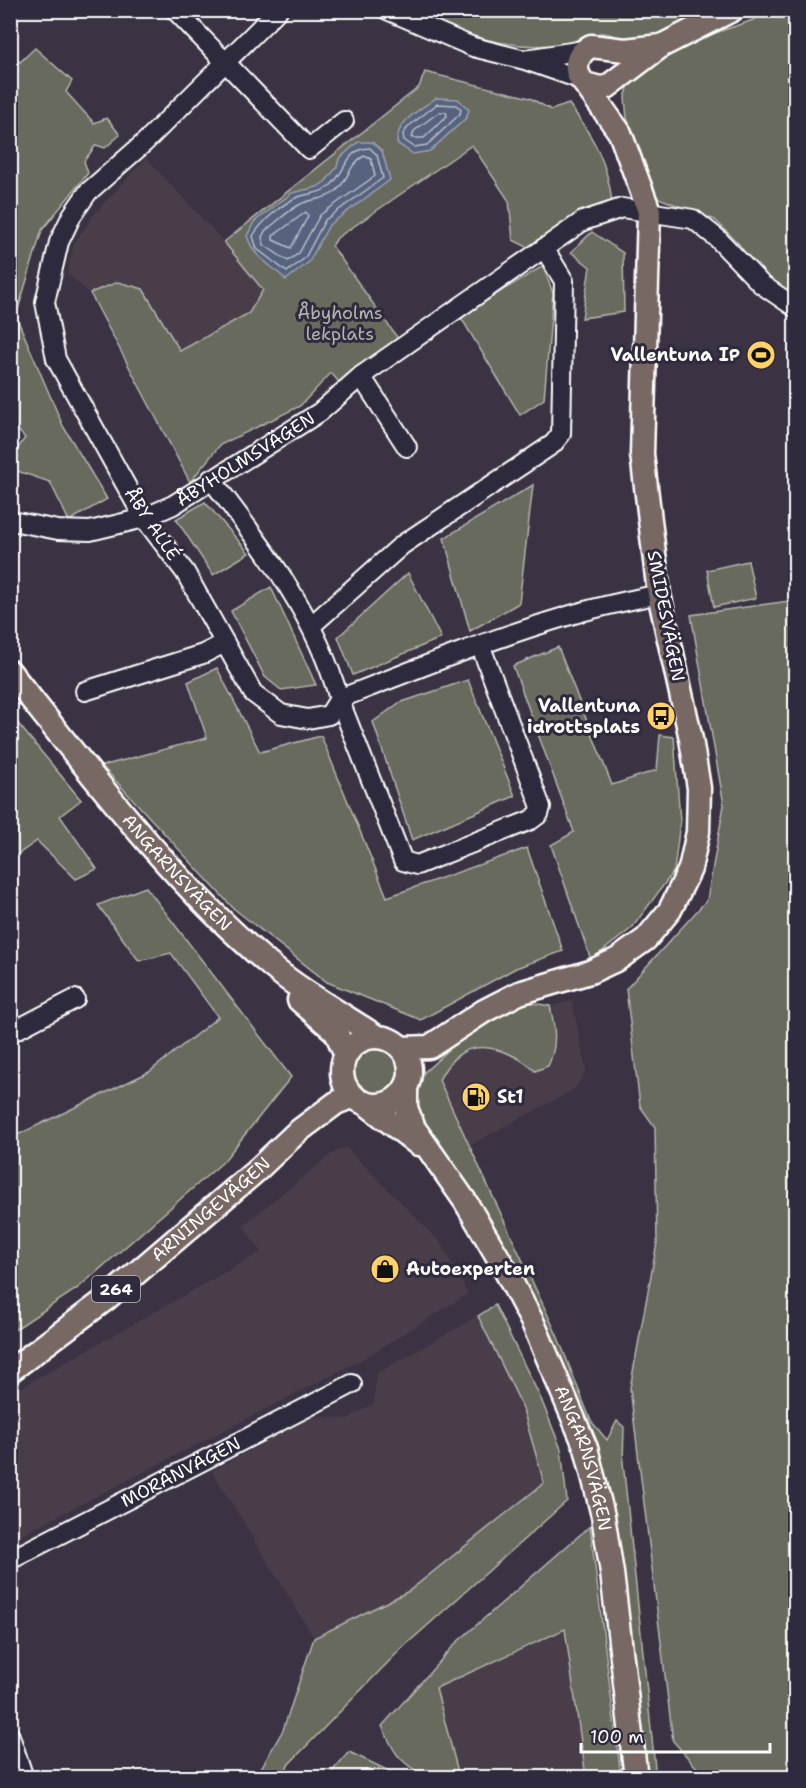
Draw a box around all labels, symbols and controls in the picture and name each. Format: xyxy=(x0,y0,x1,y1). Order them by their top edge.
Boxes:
park label: Åbyholms lekplats xyxy=(297,301,383,346)
sports icon: Vallentuna IP xyxy=(745,339,777,371)
place label: Vallentuna IP xyxy=(610,343,740,367)
street label: ÅBYHOLMSVÄGEN xyxy=(172,406,319,512)
street label: ÅBY ALLÉ xyxy=(119,483,185,565)
street label: SMIDESVÄGEN xyxy=(642,549,690,683)
place label: Vallentuna idrottsplats xyxy=(527,694,641,739)
bus stop icon: Vallentuna idrottsplats xyxy=(645,700,677,732)
street label: ANGARNSVÄGEN xyxy=(117,809,237,937)
fuel station icon: St1 xyxy=(460,1081,492,1113)
place label: St1 xyxy=(497,1085,524,1109)
street label: ARNINGEVÄGEN xyxy=(146,1151,276,1267)
shop icon: Autoexperten xyxy=(369,1253,401,1285)
place label: Autoexperten xyxy=(406,1257,535,1281)
road number: 264 xyxy=(92,1276,140,1302)
street label: ANGARNSVÄGEN xyxy=(549,1382,617,1533)
street label: MORÄNVÄGEN xyxy=(117,1431,245,1513)
scale bar xyxy=(581,1716,770,1754)
text: 100 m xyxy=(590,1725,644,1749)

